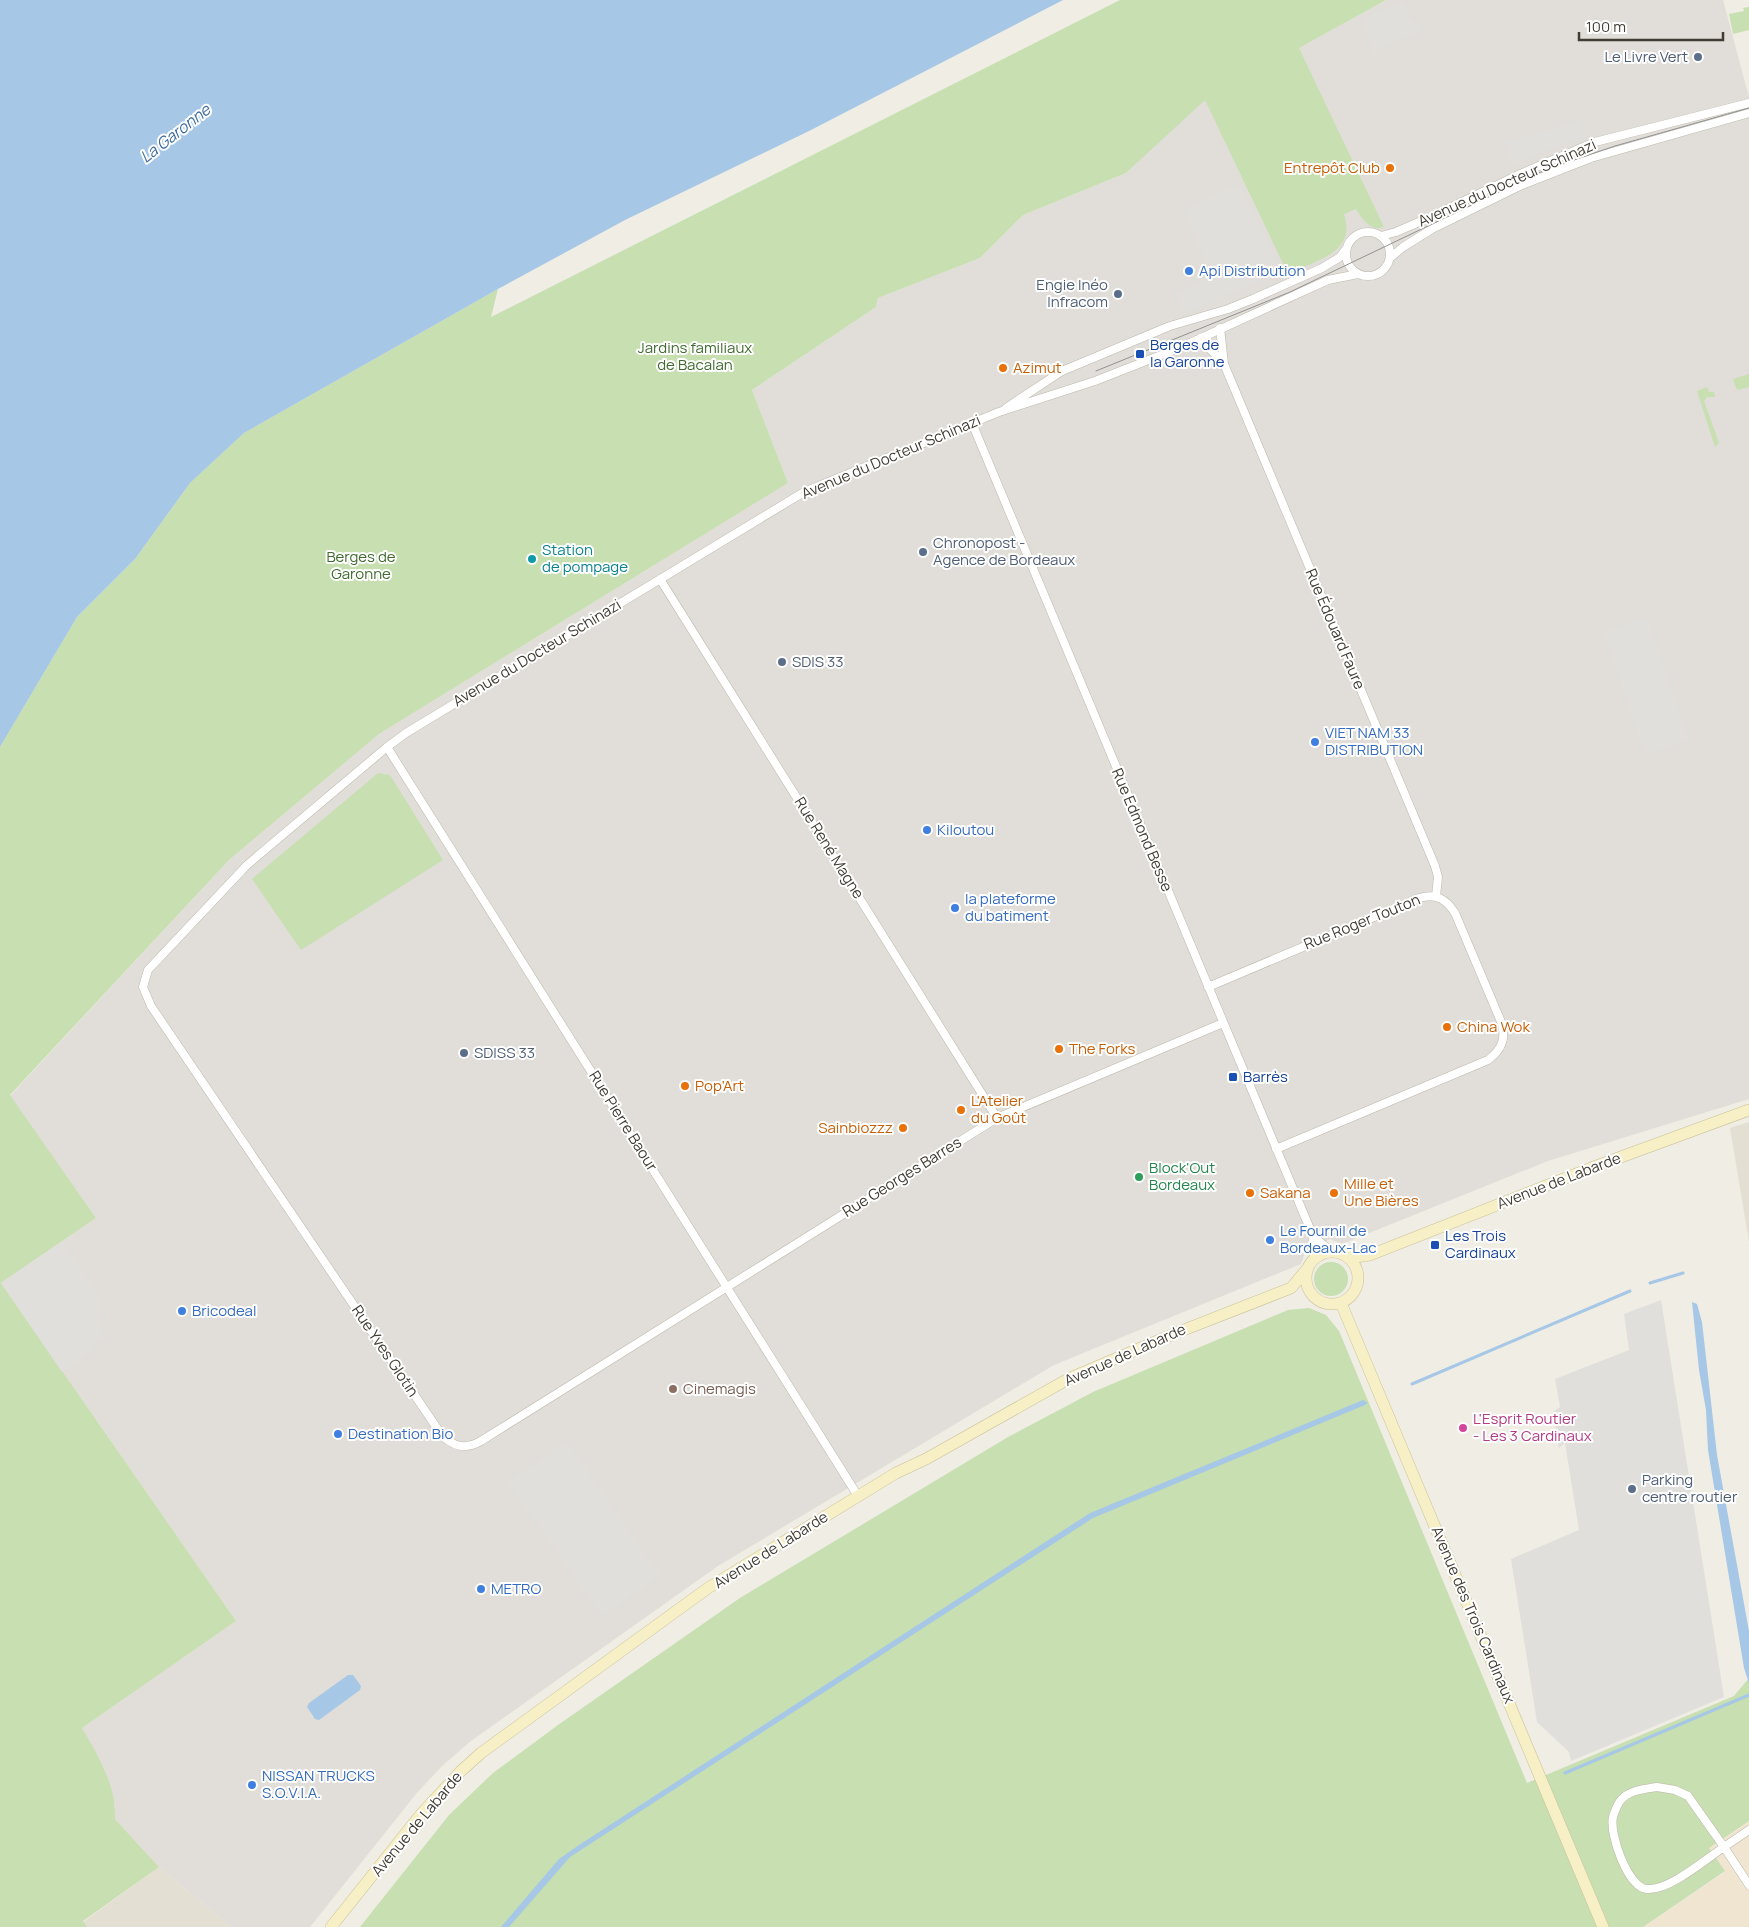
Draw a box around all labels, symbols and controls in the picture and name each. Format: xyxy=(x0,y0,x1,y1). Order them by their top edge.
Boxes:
scale bar xyxy=(1579,10,1723,42)
text: 100 m xyxy=(1586,16,1626,37)
place label: Le Livre Vert xyxy=(1604,46,1688,67)
marker: Le Livre Vert xyxy=(1692,51,1704,63)
water label: La Garonne xyxy=(135,98,216,167)
street label: Avenue du Docteur Schinazi xyxy=(1414,134,1599,231)
place label: Entrepôt Club xyxy=(1284,157,1380,178)
marker: Entrepôt Club xyxy=(1384,162,1396,174)
place label: Api Distribution xyxy=(1199,260,1305,281)
marker: Api Distribution xyxy=(1183,265,1195,277)
place label: Engie Inéo Infracom xyxy=(1036,274,1108,312)
marker: Engie Inéo Infracom xyxy=(1112,288,1124,300)
place label: Berges de la Garonne xyxy=(1150,334,1225,372)
park label: Jardins familiaux de Bacalan xyxy=(638,337,752,375)
marker: Berges de la Garonne xyxy=(1134,348,1146,360)
place label: Azimut xyxy=(1013,357,1062,378)
marker: Azimut xyxy=(997,362,1009,374)
street label: Avenue du Docteur Schinazi xyxy=(798,409,984,504)
place label: Chronopost - Agence de Bordeaux xyxy=(933,532,1075,570)
place label: Station de pompage xyxy=(542,539,628,577)
park label: Berges de Garonne xyxy=(326,546,396,584)
marker: Chronopost - Agence de Bordeaux xyxy=(917,546,929,558)
marker: Station de pompage xyxy=(526,553,538,565)
street label: Rue Édouard Faure xyxy=(1301,565,1370,693)
street label: Avenue du Docteur Schinazi xyxy=(449,594,625,711)
place label: SDIS 33 xyxy=(792,651,844,672)
marker: SDIS 33 xyxy=(776,656,788,668)
place label: VIET NAM 33 DISTRIBUTION xyxy=(1325,722,1423,760)
marker: VIET NAM 33 DISTRIBUTION xyxy=(1309,736,1321,748)
street label: Rue Edmond Besse xyxy=(1107,765,1178,895)
street label: Rue René Magne xyxy=(790,793,869,903)
place label: Kiloutou xyxy=(937,819,994,840)
marker: Kiloutou xyxy=(921,824,933,836)
place label: la plateforme du batiment xyxy=(965,888,1056,926)
street label: Rue Roger Touton xyxy=(1301,889,1423,954)
marker: la plateforme du batiment xyxy=(949,902,961,914)
place label: China Wok xyxy=(1457,1016,1530,1037)
marker: China Wok xyxy=(1441,1021,1453,1033)
place label: The Forks xyxy=(1069,1038,1136,1059)
place label: SDISS 33 xyxy=(474,1042,535,1063)
marker: The Forks xyxy=(1053,1043,1065,1055)
marker: SDISS 33 xyxy=(458,1047,470,1059)
place label: Barrès xyxy=(1243,1066,1288,1087)
street label: Rue Pierre Baour xyxy=(584,1067,663,1175)
marker: Barrès xyxy=(1227,1071,1239,1083)
place label: Pop’Art xyxy=(695,1075,744,1096)
marker: Pop’Art xyxy=(679,1080,691,1092)
place label: L'Atelier du Goût xyxy=(971,1090,1026,1128)
marker: L'Atelier du Goût xyxy=(955,1104,967,1116)
place label: Sainbiozzz xyxy=(818,1117,893,1138)
marker: Sainbiozzz xyxy=(897,1122,909,1134)
street label: Rue Georges Barres xyxy=(838,1131,965,1222)
street label: Avenue de Labarde xyxy=(1494,1147,1624,1214)
place label: Block'Out Bordeaux xyxy=(1149,1157,1215,1195)
marker: Block'Out Bordeaux xyxy=(1133,1171,1145,1183)
place label: Mille et Une Bières xyxy=(1344,1173,1419,1211)
place label: Sakana xyxy=(1260,1182,1311,1203)
marker: Sakana xyxy=(1244,1187,1256,1199)
marker: Mille et Une Bières xyxy=(1328,1187,1340,1199)
place label: Le Fournil de Bordeaux-Lac xyxy=(1280,1220,1377,1258)
place label: Les Trois Cardinaux xyxy=(1445,1225,1516,1263)
marker: Le Fournil de Bordeaux-Lac xyxy=(1264,1234,1276,1246)
marker: Les Trois Cardinaux xyxy=(1429,1239,1441,1251)
place label: Bricodeal xyxy=(192,1300,256,1321)
street label: Rue Yves Glotin xyxy=(347,1301,424,1401)
marker: Bricodeal xyxy=(176,1305,188,1317)
street label: Avenue de Labarde xyxy=(1061,1318,1189,1391)
place label: Cinemagis xyxy=(683,1378,756,1399)
marker: Cinemagis xyxy=(667,1383,679,1395)
place label: L'Esprit Routier - Les 3 Cardinaux xyxy=(1473,1408,1592,1446)
marker: L'Esprit Routier - Les 3 Cardinaux xyxy=(1457,1422,1469,1434)
place label: Destination Bio xyxy=(348,1423,453,1444)
marker: Destination Bio xyxy=(332,1428,344,1440)
place label: Parking centre routier xyxy=(1642,1469,1738,1507)
marker: Parking centre routier xyxy=(1626,1483,1638,1495)
street label: Avenue de Labarde xyxy=(710,1506,832,1593)
street label: Avenue des Trois Cardinaux xyxy=(1427,1523,1520,1707)
place label: METRO xyxy=(491,1578,542,1599)
marker: METRO xyxy=(475,1583,487,1595)
place label: NISSAN TRUCKS S.O.V.I.A. xyxy=(262,1765,375,1803)
street label: Avenue de Labarde xyxy=(366,1767,467,1881)
marker: NISSAN TRUCKS S.O.V.I.A. xyxy=(246,1779,258,1791)

